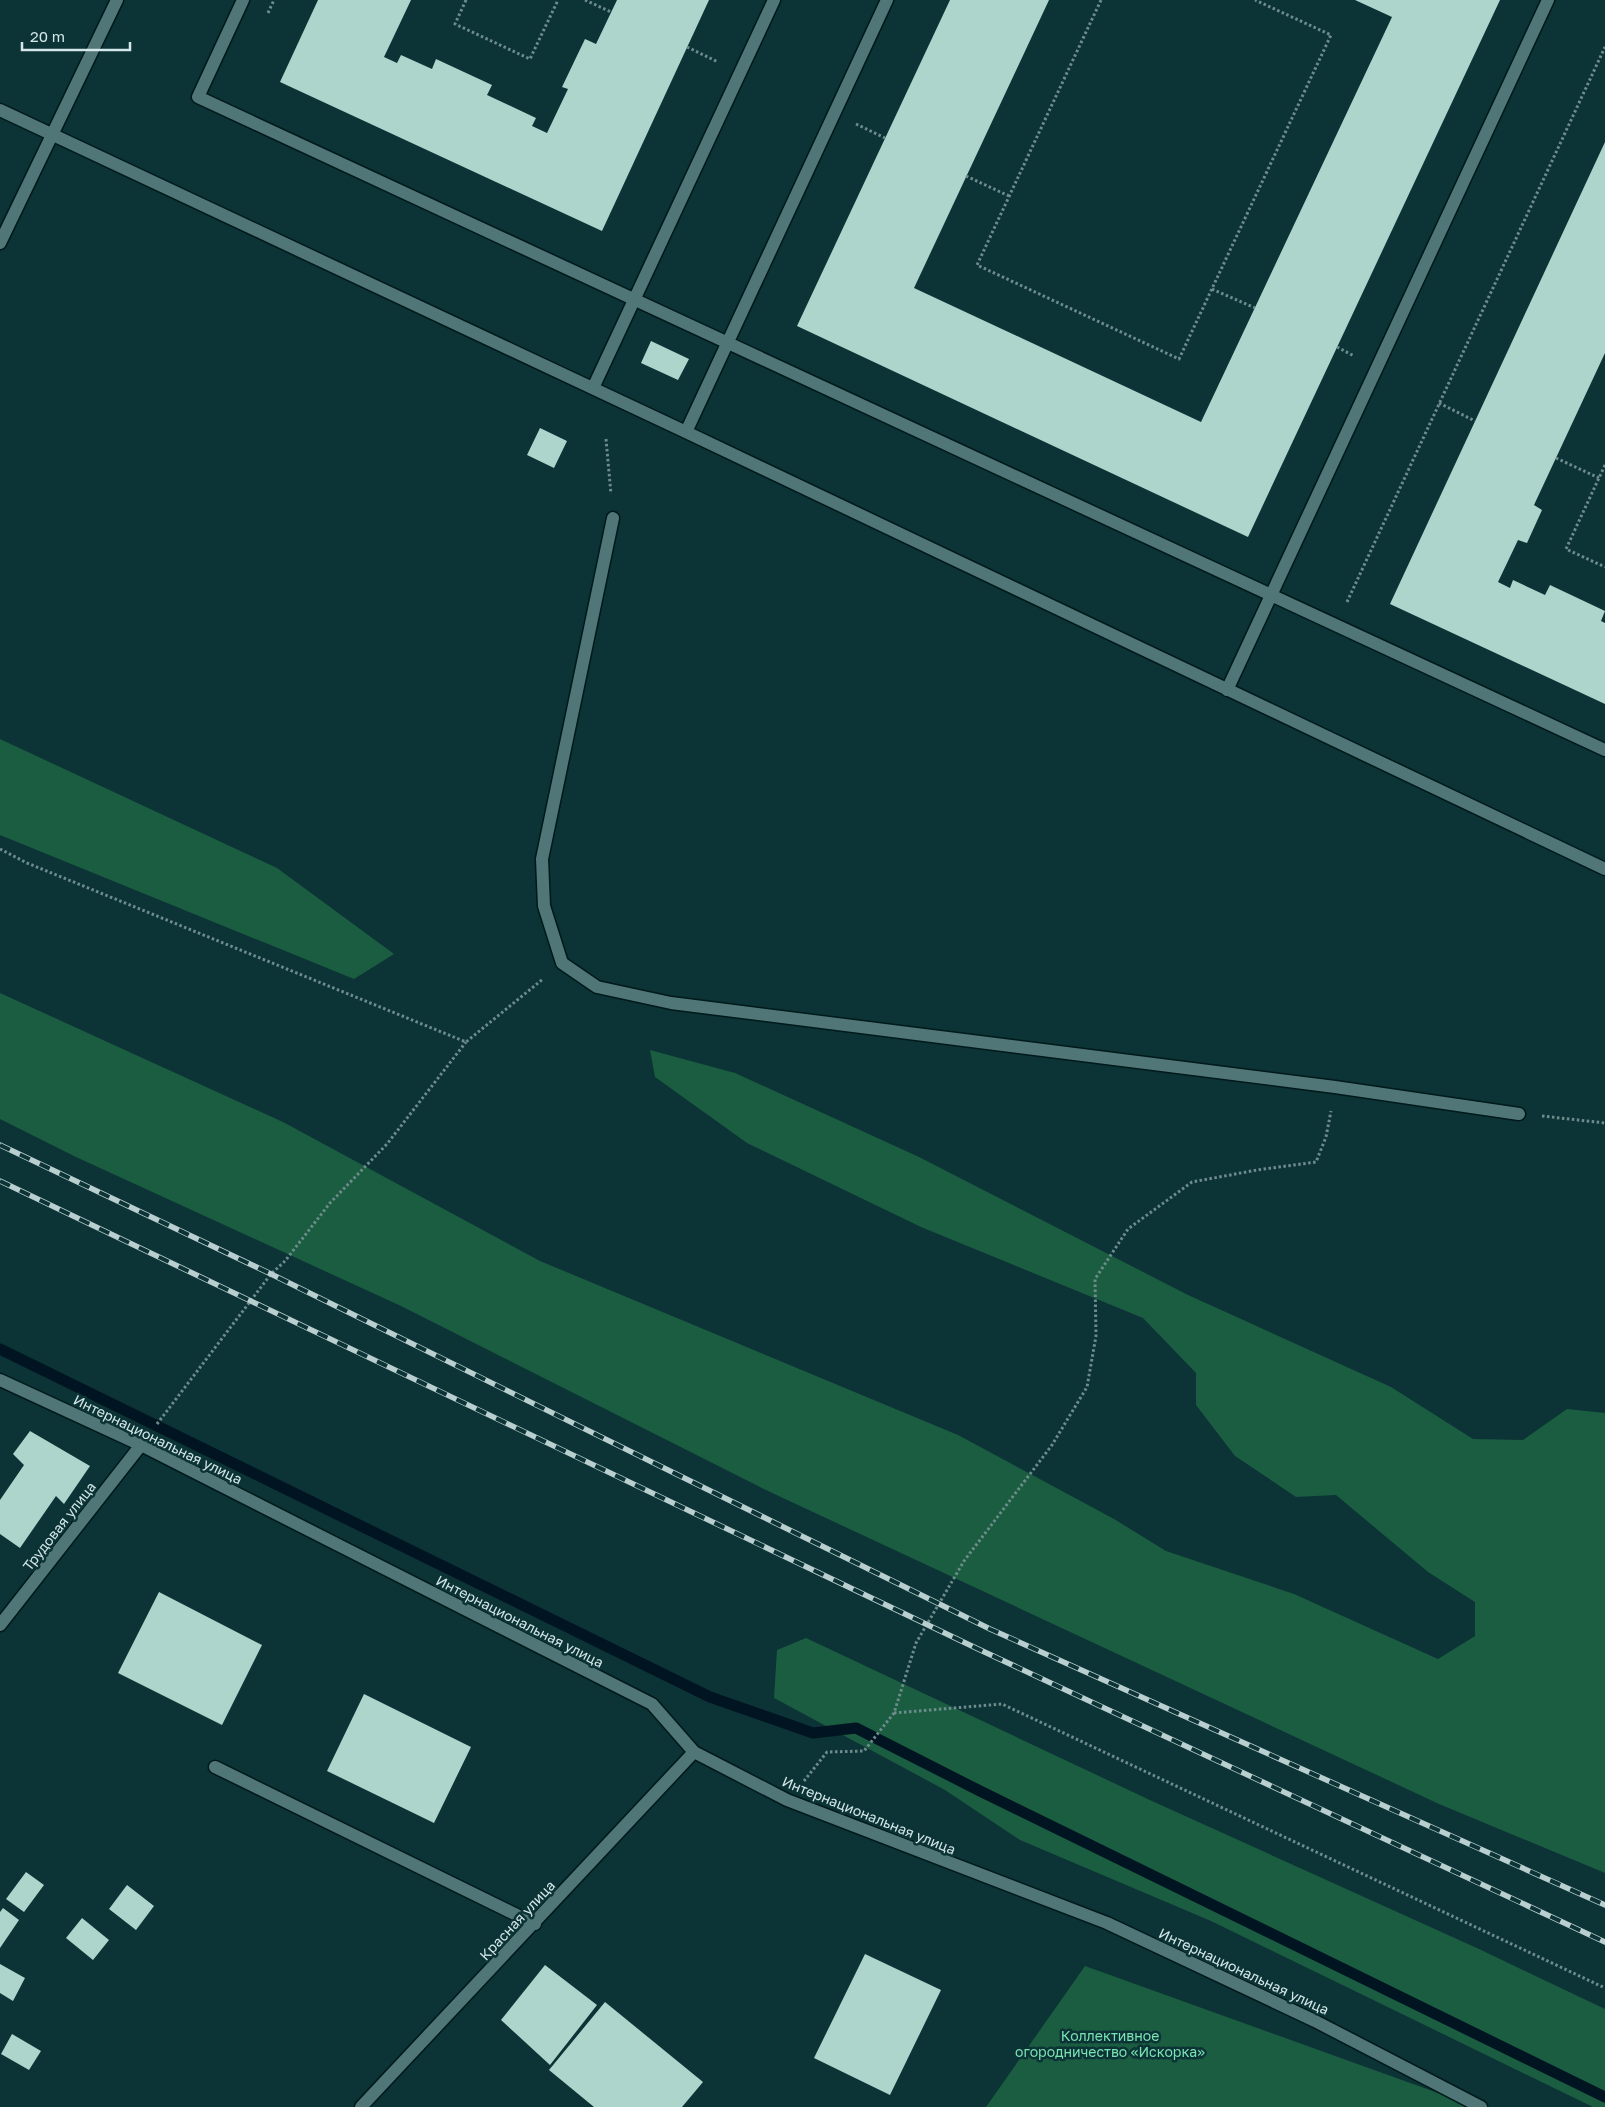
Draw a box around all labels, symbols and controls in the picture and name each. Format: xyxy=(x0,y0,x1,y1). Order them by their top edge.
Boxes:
scale bar xyxy=(22,20,130,52)
text: 20 m xyxy=(30,27,65,45)
street label: Интернациональная улица xyxy=(71,1391,245,1487)
street label: Трудовая улица xyxy=(19,1478,99,1574)
street label: Интернациональная улица xyxy=(433,1571,607,1671)
street label: Интернациональная улица xyxy=(780,1772,958,1858)
street label: Красная улица xyxy=(476,1877,558,1963)
street label: Интернациональная улица xyxy=(1156,1924,1332,2018)
park label: Коллективное огородничество «Искорка» xyxy=(1015,2027,1205,2060)

